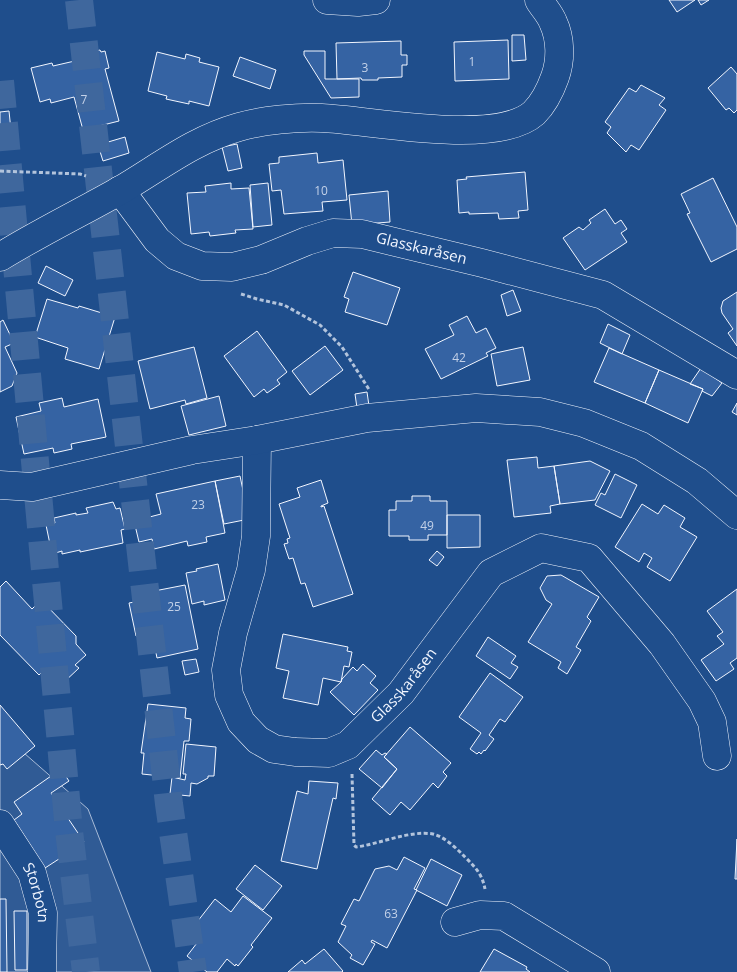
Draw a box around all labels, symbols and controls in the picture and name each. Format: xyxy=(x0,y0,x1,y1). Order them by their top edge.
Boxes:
house number: 1 xyxy=(469,53,475,70)
house number: 3 xyxy=(362,59,369,76)
house number: 7 xyxy=(81,91,88,108)
house number: 10 xyxy=(314,182,328,199)
street label: Glasskaråsen xyxy=(374,227,469,268)
house number: 42 xyxy=(452,349,466,366)
house number: 23 xyxy=(191,496,205,513)
house number: 49 xyxy=(420,517,434,534)
house number: 25 xyxy=(167,598,181,615)
street label: Glasskaråsen xyxy=(366,643,441,727)
street label: Storbotn xyxy=(19,858,54,923)
house number: 63 xyxy=(384,905,398,922)

